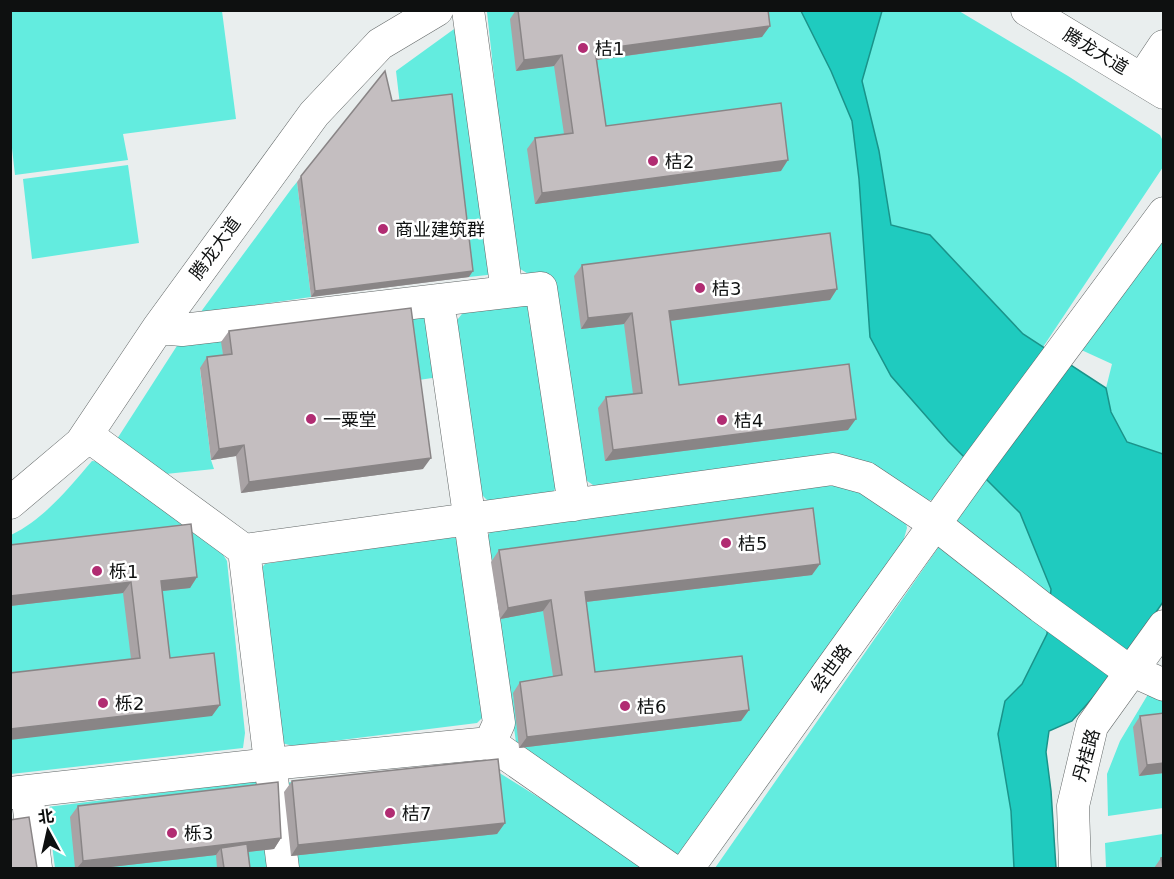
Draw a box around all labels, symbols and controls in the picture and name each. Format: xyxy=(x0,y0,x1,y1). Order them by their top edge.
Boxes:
street label: 腾龙大道 xyxy=(1060,23,1132,79)
place label: 桔1 xyxy=(595,38,624,59)
marker: 桔1 xyxy=(576,41,590,55)
place label: 桔2 xyxy=(665,151,694,172)
marker: 桔2 xyxy=(646,154,660,168)
street label: 腾龙大道 xyxy=(185,213,245,283)
place label: 商业建筑群 xyxy=(395,219,485,240)
marker: 商业建筑群 xyxy=(376,222,390,236)
place label: 桔3 xyxy=(712,278,741,299)
marker: 桔3 xyxy=(693,281,707,295)
place label: 一粟堂 xyxy=(323,409,377,430)
place label: 桔4 xyxy=(734,410,763,431)
marker: 一粟堂 xyxy=(304,412,318,426)
marker: 桔4 xyxy=(715,413,729,427)
place label: 桔5 xyxy=(738,533,767,554)
marker: 桔5 xyxy=(719,536,733,550)
place label: 栎1 xyxy=(109,561,138,582)
marker: 栎1 xyxy=(90,564,104,578)
street label: 经世路 xyxy=(807,640,855,696)
place label: 栎2 xyxy=(115,693,144,714)
marker: 栎2 xyxy=(96,696,110,710)
place label: 桔6 xyxy=(637,696,666,717)
marker: 桔6 xyxy=(618,699,632,713)
street label: 丹桂路 xyxy=(1068,726,1104,784)
north arrow xyxy=(18,801,78,861)
place label: 桔7 xyxy=(402,803,431,824)
text: 北 xyxy=(37,806,55,827)
marker: 桔7 xyxy=(383,806,397,820)
place label: 栎3 xyxy=(184,823,213,844)
marker: 栎3 xyxy=(165,826,179,840)

